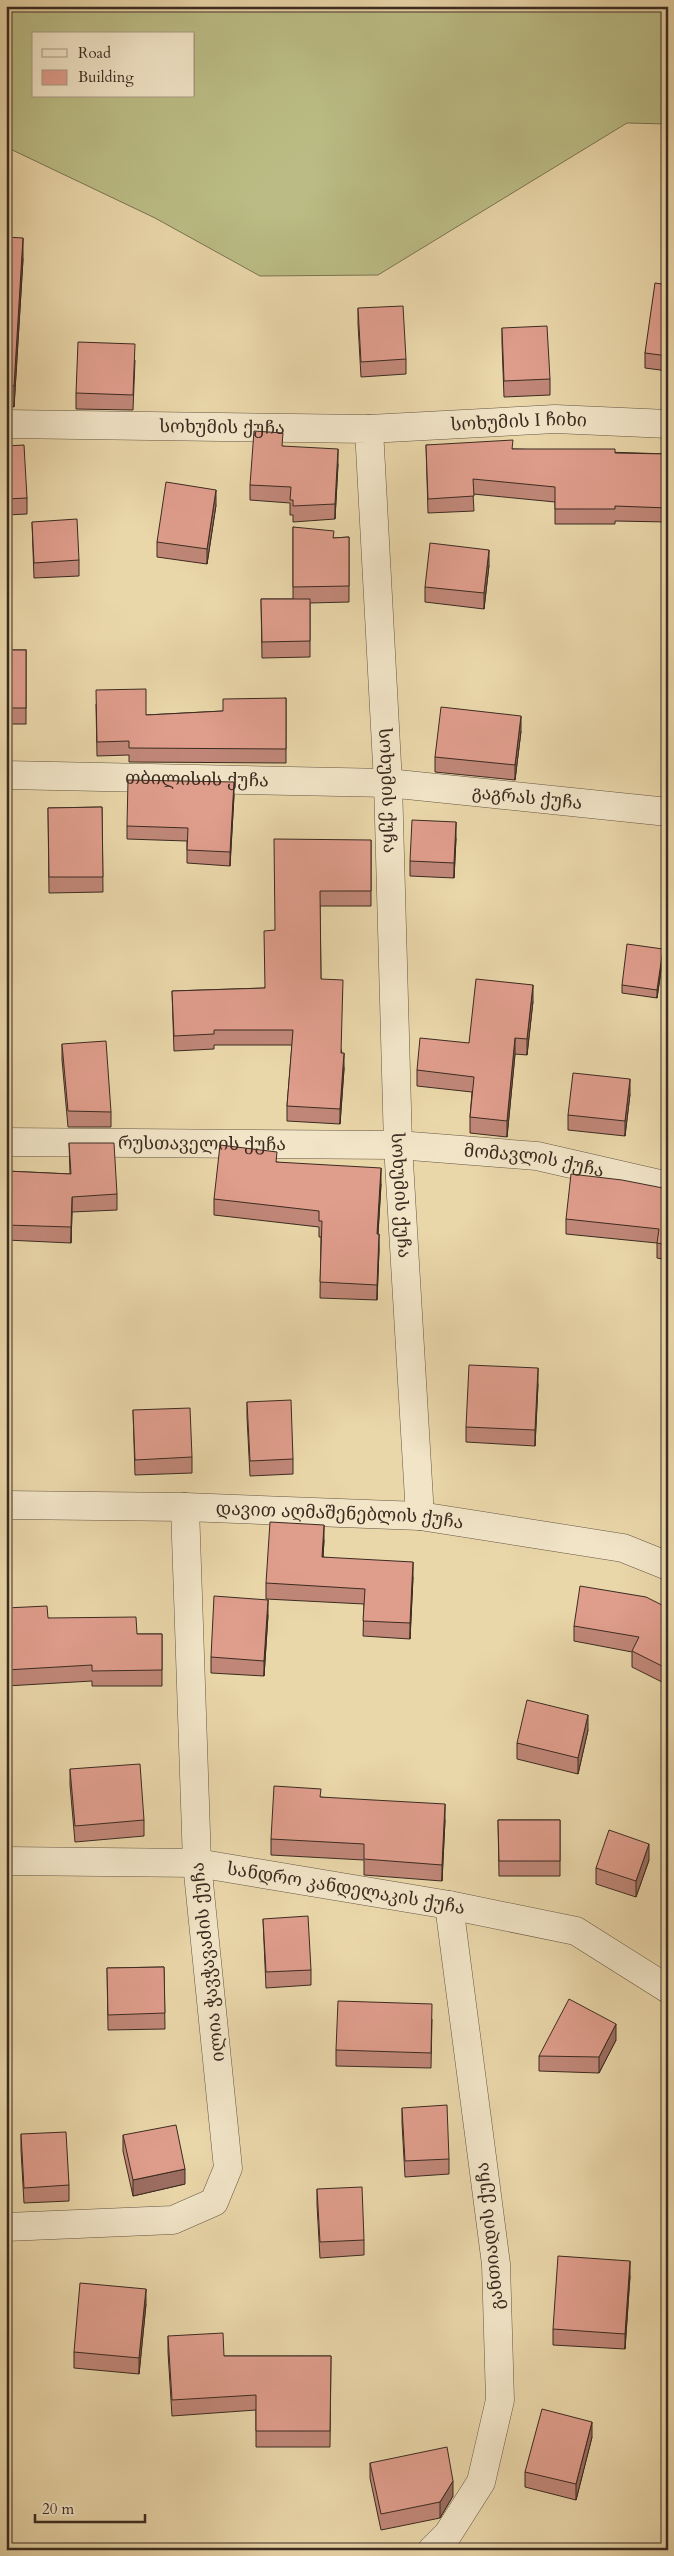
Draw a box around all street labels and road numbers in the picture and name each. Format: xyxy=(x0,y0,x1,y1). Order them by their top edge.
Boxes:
street label: სოხუმის I ჩიხი xyxy=(450,406,588,437)
street label: სოხუმის ქუჩა xyxy=(159,414,285,440)
street label: სოხუმის ქუჩა xyxy=(373,727,402,854)
street label: თბილისის ქუჩა xyxy=(125,765,269,793)
street label: გაგრას ქუჩა xyxy=(471,779,584,816)
street label: რუსთაველის ქუჩა xyxy=(118,1130,286,1157)
street label: სოხუმის ქუჩა xyxy=(385,1132,417,1259)
street label: მომავლის ქუჩა xyxy=(463,1138,607,1183)
street label: დავით აღმაშენებლის ქუჩა xyxy=(215,1496,465,1535)
street label: სანდრო კანდელაკის ქუჩა xyxy=(225,1856,467,1920)
street label: ილია ჭავჭავაძის ქუჩა xyxy=(185,1861,231,2063)
street label: განთიადის ქუჩა xyxy=(470,2161,510,2311)

